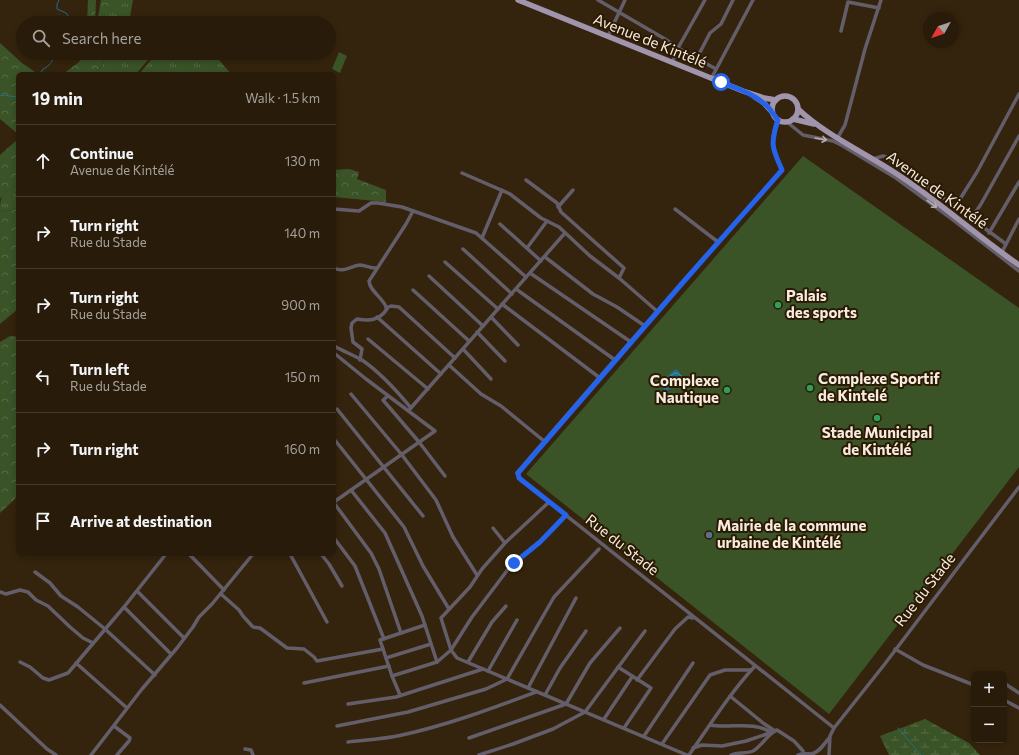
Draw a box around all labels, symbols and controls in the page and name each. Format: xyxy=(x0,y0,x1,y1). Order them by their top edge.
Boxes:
street label: Avenue de Kintélé xyxy=(591,9,710,71)
north arrow xyxy=(923,12,959,48)
search box xyxy=(16,16,336,60)
icon: search xyxy=(30,27,52,49)
text: Search here xyxy=(62,29,141,47)
route start xyxy=(712,73,730,91)
text: 19 min xyxy=(32,88,83,109)
text: Walk · 1.5 km xyxy=(245,90,320,106)
one-way arrow xyxy=(814,135,827,143)
text: Continue xyxy=(70,144,134,162)
street label: Avenue de Kintélé xyxy=(884,146,992,232)
icon: ahead xyxy=(32,150,54,172)
text: 130 m xyxy=(285,153,320,169)
text: Avenue de Kintélé xyxy=(70,162,174,178)
one-way arrow xyxy=(927,200,938,209)
text: Turn right xyxy=(70,216,139,234)
icon: right xyxy=(32,222,54,244)
text: 140 m xyxy=(284,225,320,241)
text: Rue du Stade xyxy=(70,234,147,250)
place label: Palais des sports xyxy=(786,286,857,321)
text: Turn right xyxy=(70,288,139,306)
icon: right xyxy=(32,294,54,316)
text: 900 m xyxy=(281,297,320,313)
marker: Palais des sports xyxy=(773,300,783,310)
text: Rue du Stade xyxy=(70,306,147,322)
text: Turn left xyxy=(70,360,129,378)
icon: left xyxy=(32,366,54,388)
text: 150 m xyxy=(285,369,320,385)
place label: Complexe Sportif de Kintelé xyxy=(818,369,941,404)
place label: Complexe Nautique xyxy=(650,371,719,406)
text: Rue du Stade xyxy=(70,378,147,394)
marker: Complexe Sportif de Kintelé xyxy=(805,383,815,393)
marker: Complexe Nautique xyxy=(722,385,732,395)
marker: Stade Municipal de Kintélé xyxy=(872,413,882,423)
place label: Stade Municipal de Kintélé xyxy=(822,423,932,458)
icon: right xyxy=(32,438,54,460)
text: Turn right xyxy=(70,440,139,458)
text: 160 m xyxy=(284,441,320,457)
icon: arrive xyxy=(32,510,54,532)
street label: Rue du Stade xyxy=(582,510,663,579)
text: Arrive at destination xyxy=(70,512,212,530)
place label: Mairie de la commune urbaine de Kintélé xyxy=(717,516,867,551)
marker: Mairie de la commune urbaine de Kintélé xyxy=(704,530,714,540)
street label: Rue du Stade xyxy=(890,549,959,630)
route end xyxy=(505,554,523,572)
map controls xyxy=(971,671,1007,743)
button: + xyxy=(971,671,1007,707)
button: − xyxy=(971,707,1007,743)

